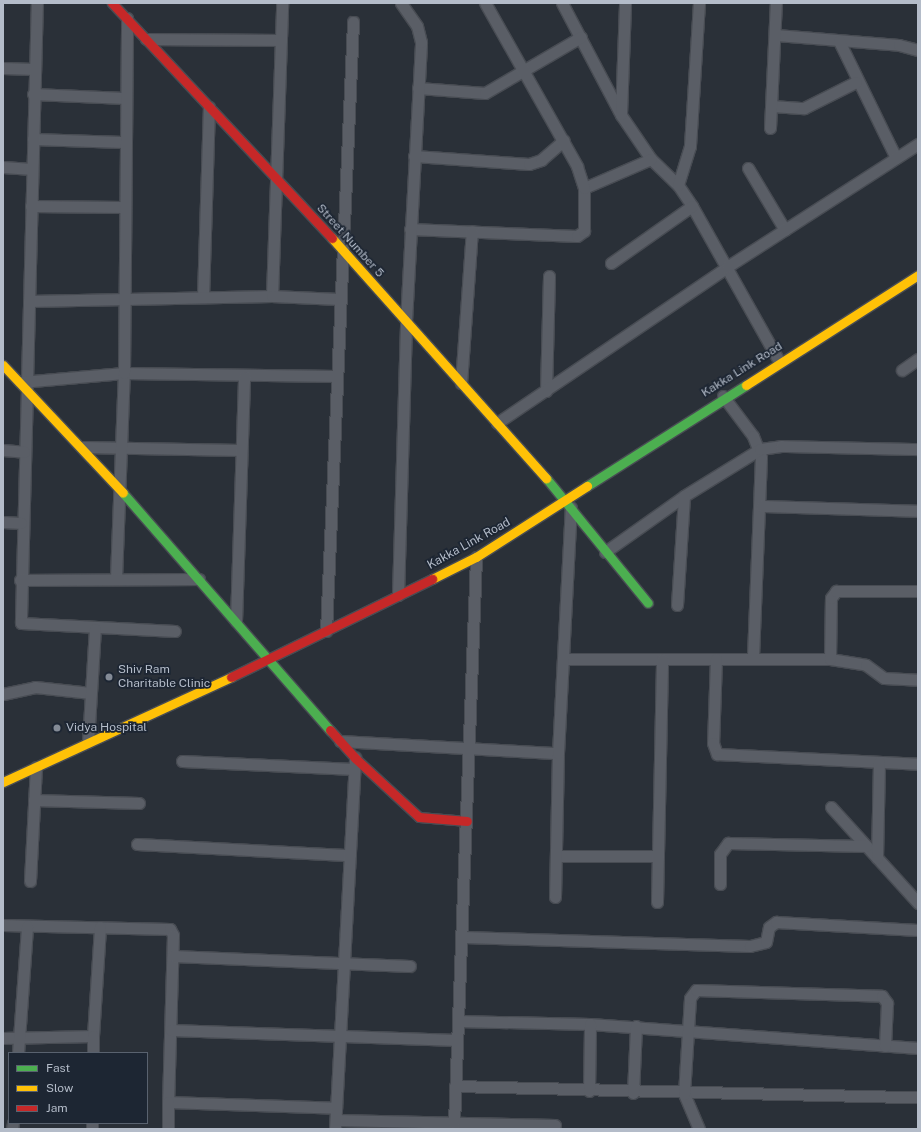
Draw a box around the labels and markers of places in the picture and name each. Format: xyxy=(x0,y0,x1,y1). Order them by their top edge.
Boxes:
place label: Shiv Ram Charitable Clinic xyxy=(118,663,210,691)
marker: Shiv Ram Charitable Clinic xyxy=(103,671,115,683)
place label: Vidya Hospital xyxy=(66,721,147,735)
marker: Vidya Hospital xyxy=(51,722,63,734)

